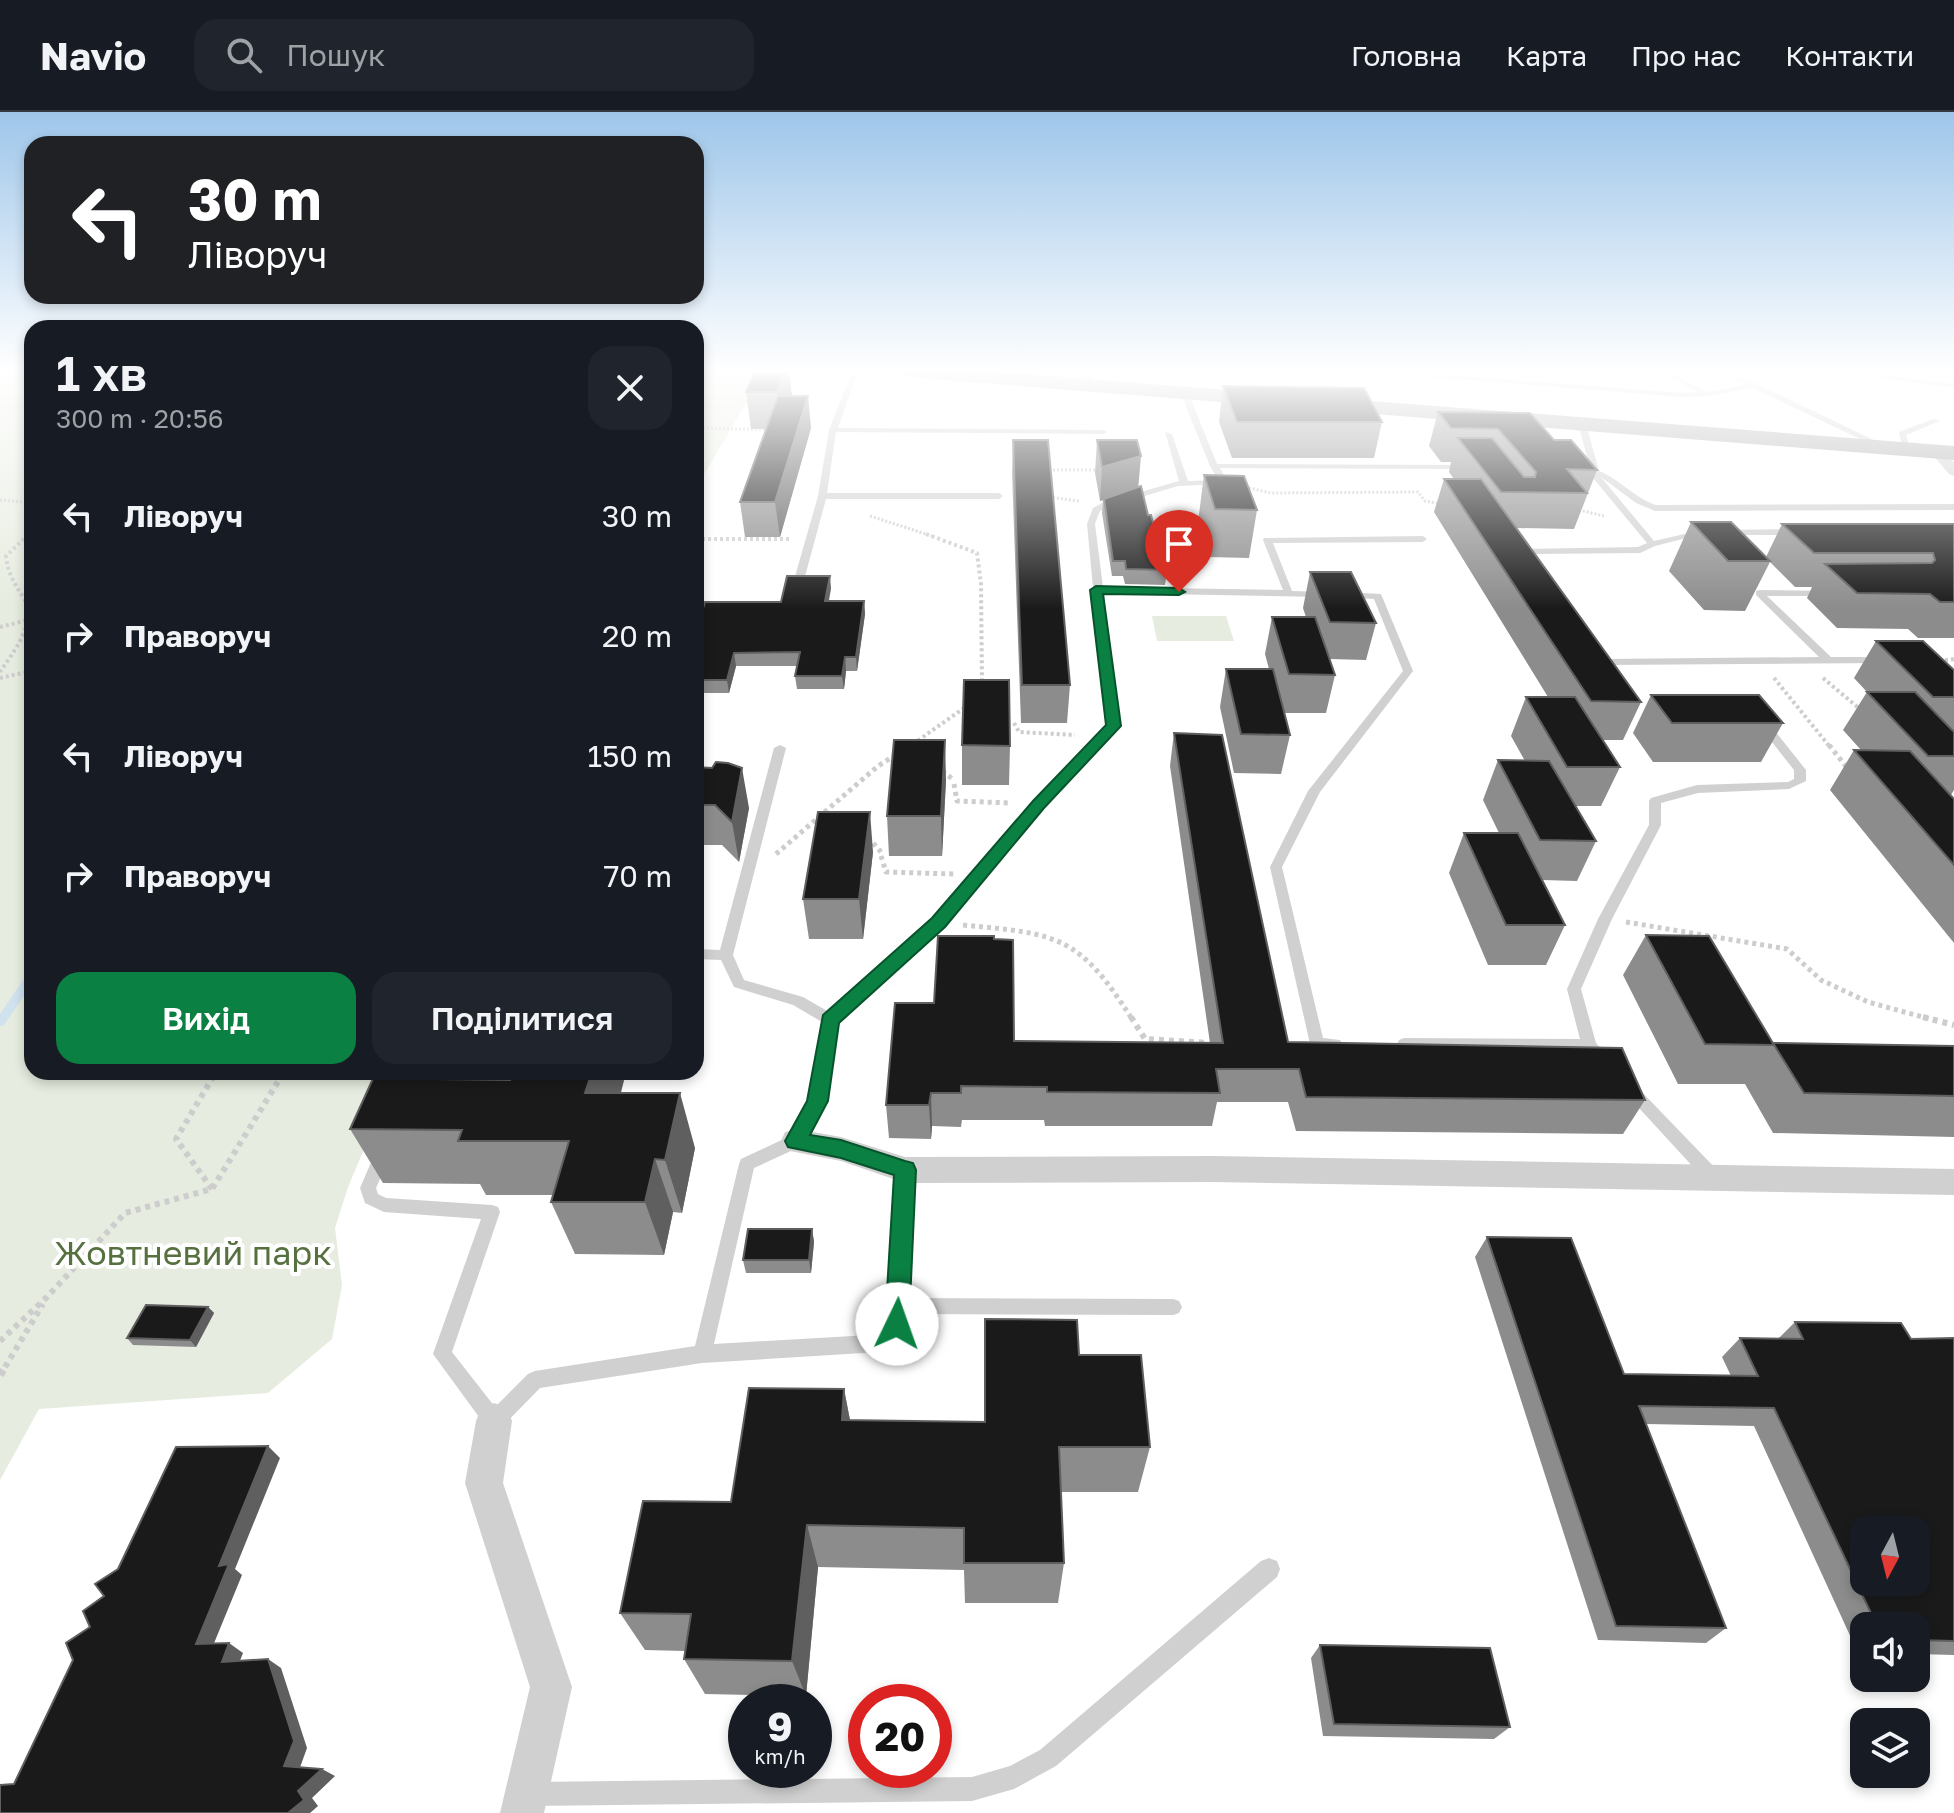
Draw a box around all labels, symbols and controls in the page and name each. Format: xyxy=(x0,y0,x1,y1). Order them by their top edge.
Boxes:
search box xyxy=(194,19,754,91)
text: Navio xyxy=(40,33,146,78)
icon: search xyxy=(222,33,266,77)
text: Пошук xyxy=(286,37,385,73)
text: Головна xyxy=(1351,39,1462,72)
text: Карта xyxy=(1506,39,1587,72)
text: Про нас xyxy=(1631,39,1741,72)
text: Контакти xyxy=(1785,39,1914,72)
text: 30 m xyxy=(188,165,322,232)
icon: left xyxy=(56,168,160,272)
text: Ліворуч xyxy=(188,233,327,276)
text: 1 хв xyxy=(56,344,147,402)
button: close xyxy=(588,346,672,430)
text: 300 m · 20:56 xyxy=(56,403,224,434)
icon: left xyxy=(56,494,100,538)
text: Ліворуч xyxy=(124,498,243,534)
text: 30 m xyxy=(602,498,672,534)
pin xyxy=(1145,510,1213,592)
icon: arrive xyxy=(1157,522,1201,566)
icon: right xyxy=(56,614,100,658)
text: Праворуч xyxy=(124,618,271,654)
text: 20 m xyxy=(602,618,672,654)
icon: left xyxy=(56,734,100,778)
text: Ліворуч xyxy=(124,738,243,774)
text: 150 m xyxy=(587,738,672,774)
icon: right xyxy=(56,854,100,898)
text: Праворуч xyxy=(124,858,271,894)
text: 70 m xyxy=(603,858,672,894)
button: Вихід xyxy=(56,972,356,1064)
button: Поділитися xyxy=(372,972,672,1064)
park label: Жовтневий парк xyxy=(54,1232,332,1272)
position arrow xyxy=(855,1282,939,1366)
north arrow xyxy=(1850,1516,1930,1596)
map controls xyxy=(1850,1516,1930,1788)
button: sound xyxy=(1850,1612,1930,1692)
speed limit sign: 20 xyxy=(848,1684,952,1788)
text: 9 xyxy=(767,1702,793,1750)
button: layers xyxy=(1850,1708,1930,1788)
text: km/h xyxy=(755,1744,805,1768)

